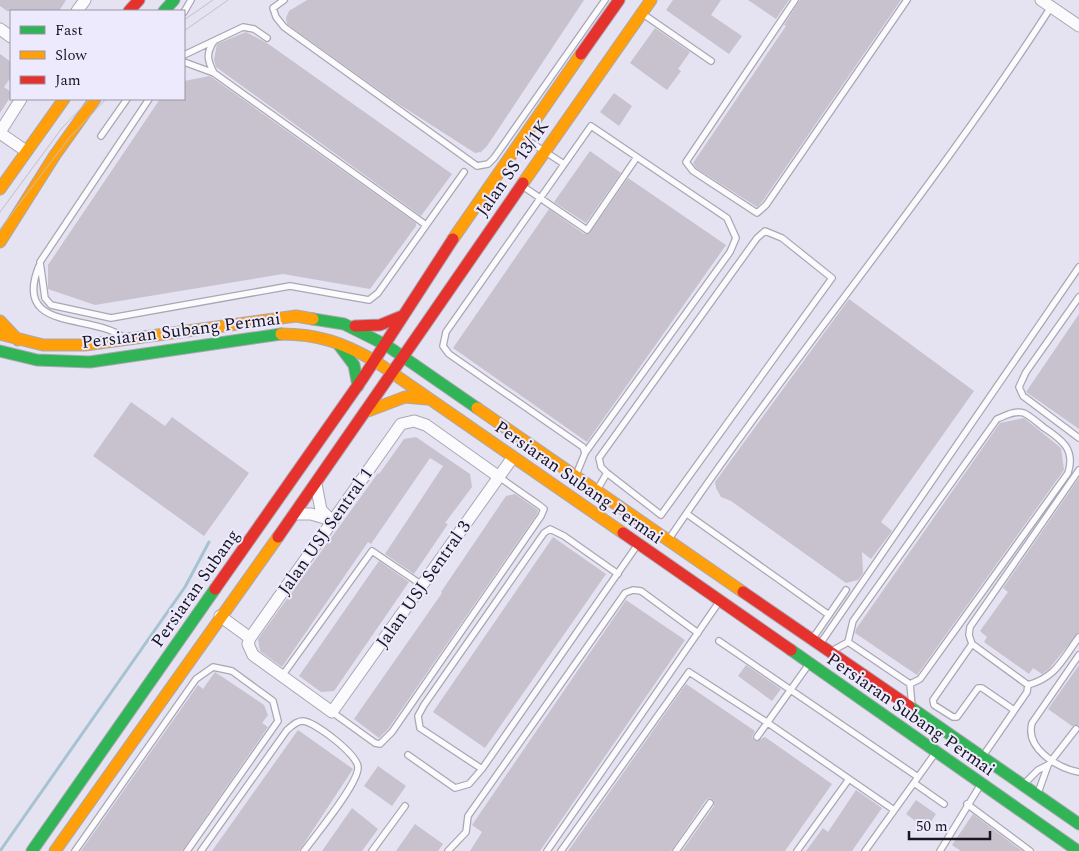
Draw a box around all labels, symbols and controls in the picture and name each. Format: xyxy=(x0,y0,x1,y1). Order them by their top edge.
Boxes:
legend xyxy=(10,10,185,100)
text: Fast xyxy=(55,19,83,42)
text: Slow xyxy=(55,44,87,67)
text: Jam xyxy=(55,69,81,92)
street label: Jalan SS 13/1K xyxy=(469,114,556,222)
street label: Persiaran Subang Permai xyxy=(80,305,282,356)
street label: Persiaran Subang Permai xyxy=(489,414,669,551)
street label: Jalan USJ Sentral 1 xyxy=(271,462,380,601)
street label: Jalan USJ Sentral 3 xyxy=(369,515,478,654)
street label: Persiaran Subang xyxy=(144,524,246,653)
street label: Persiaran Subang Permai xyxy=(821,646,1001,783)
scale bar xyxy=(909,808,990,840)
text: 50 m xyxy=(916,815,948,838)

